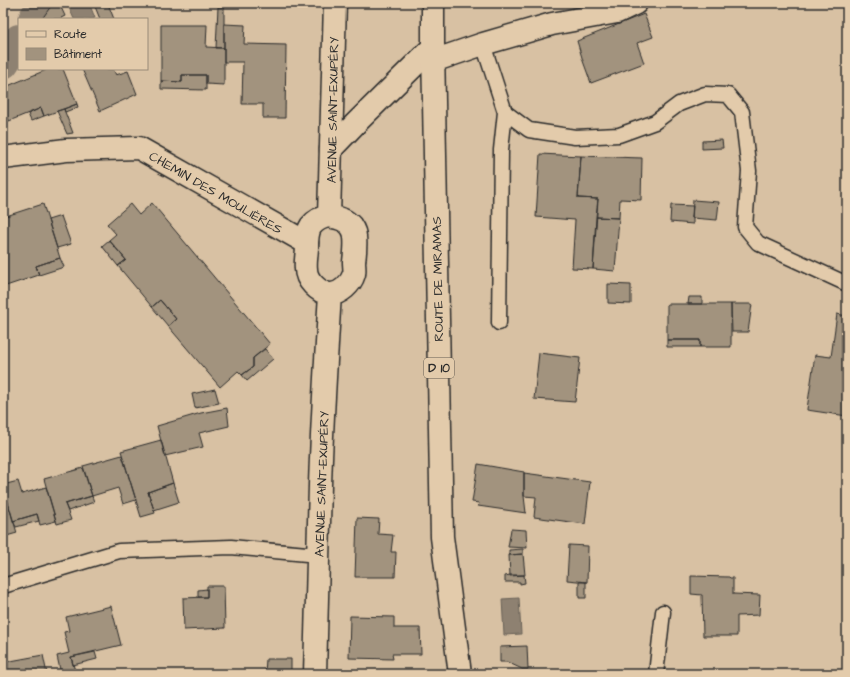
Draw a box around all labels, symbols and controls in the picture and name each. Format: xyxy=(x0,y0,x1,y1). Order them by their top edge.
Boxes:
legend xyxy=(18,18,148,70)
text: Route xyxy=(54,26,87,43)
street label: AVENUE SAINT-EXUPÉRY xyxy=(323,37,343,183)
text: Bâtiment xyxy=(54,46,102,63)
street label: CHEMIN DES MOULIÈRES xyxy=(146,147,285,238)
street label: ROUTE DE MIRAMAS xyxy=(428,216,448,342)
road number: D 10 xyxy=(424,358,454,378)
street label: AVENUE SAINT-EXUPÉRY xyxy=(310,410,334,558)

